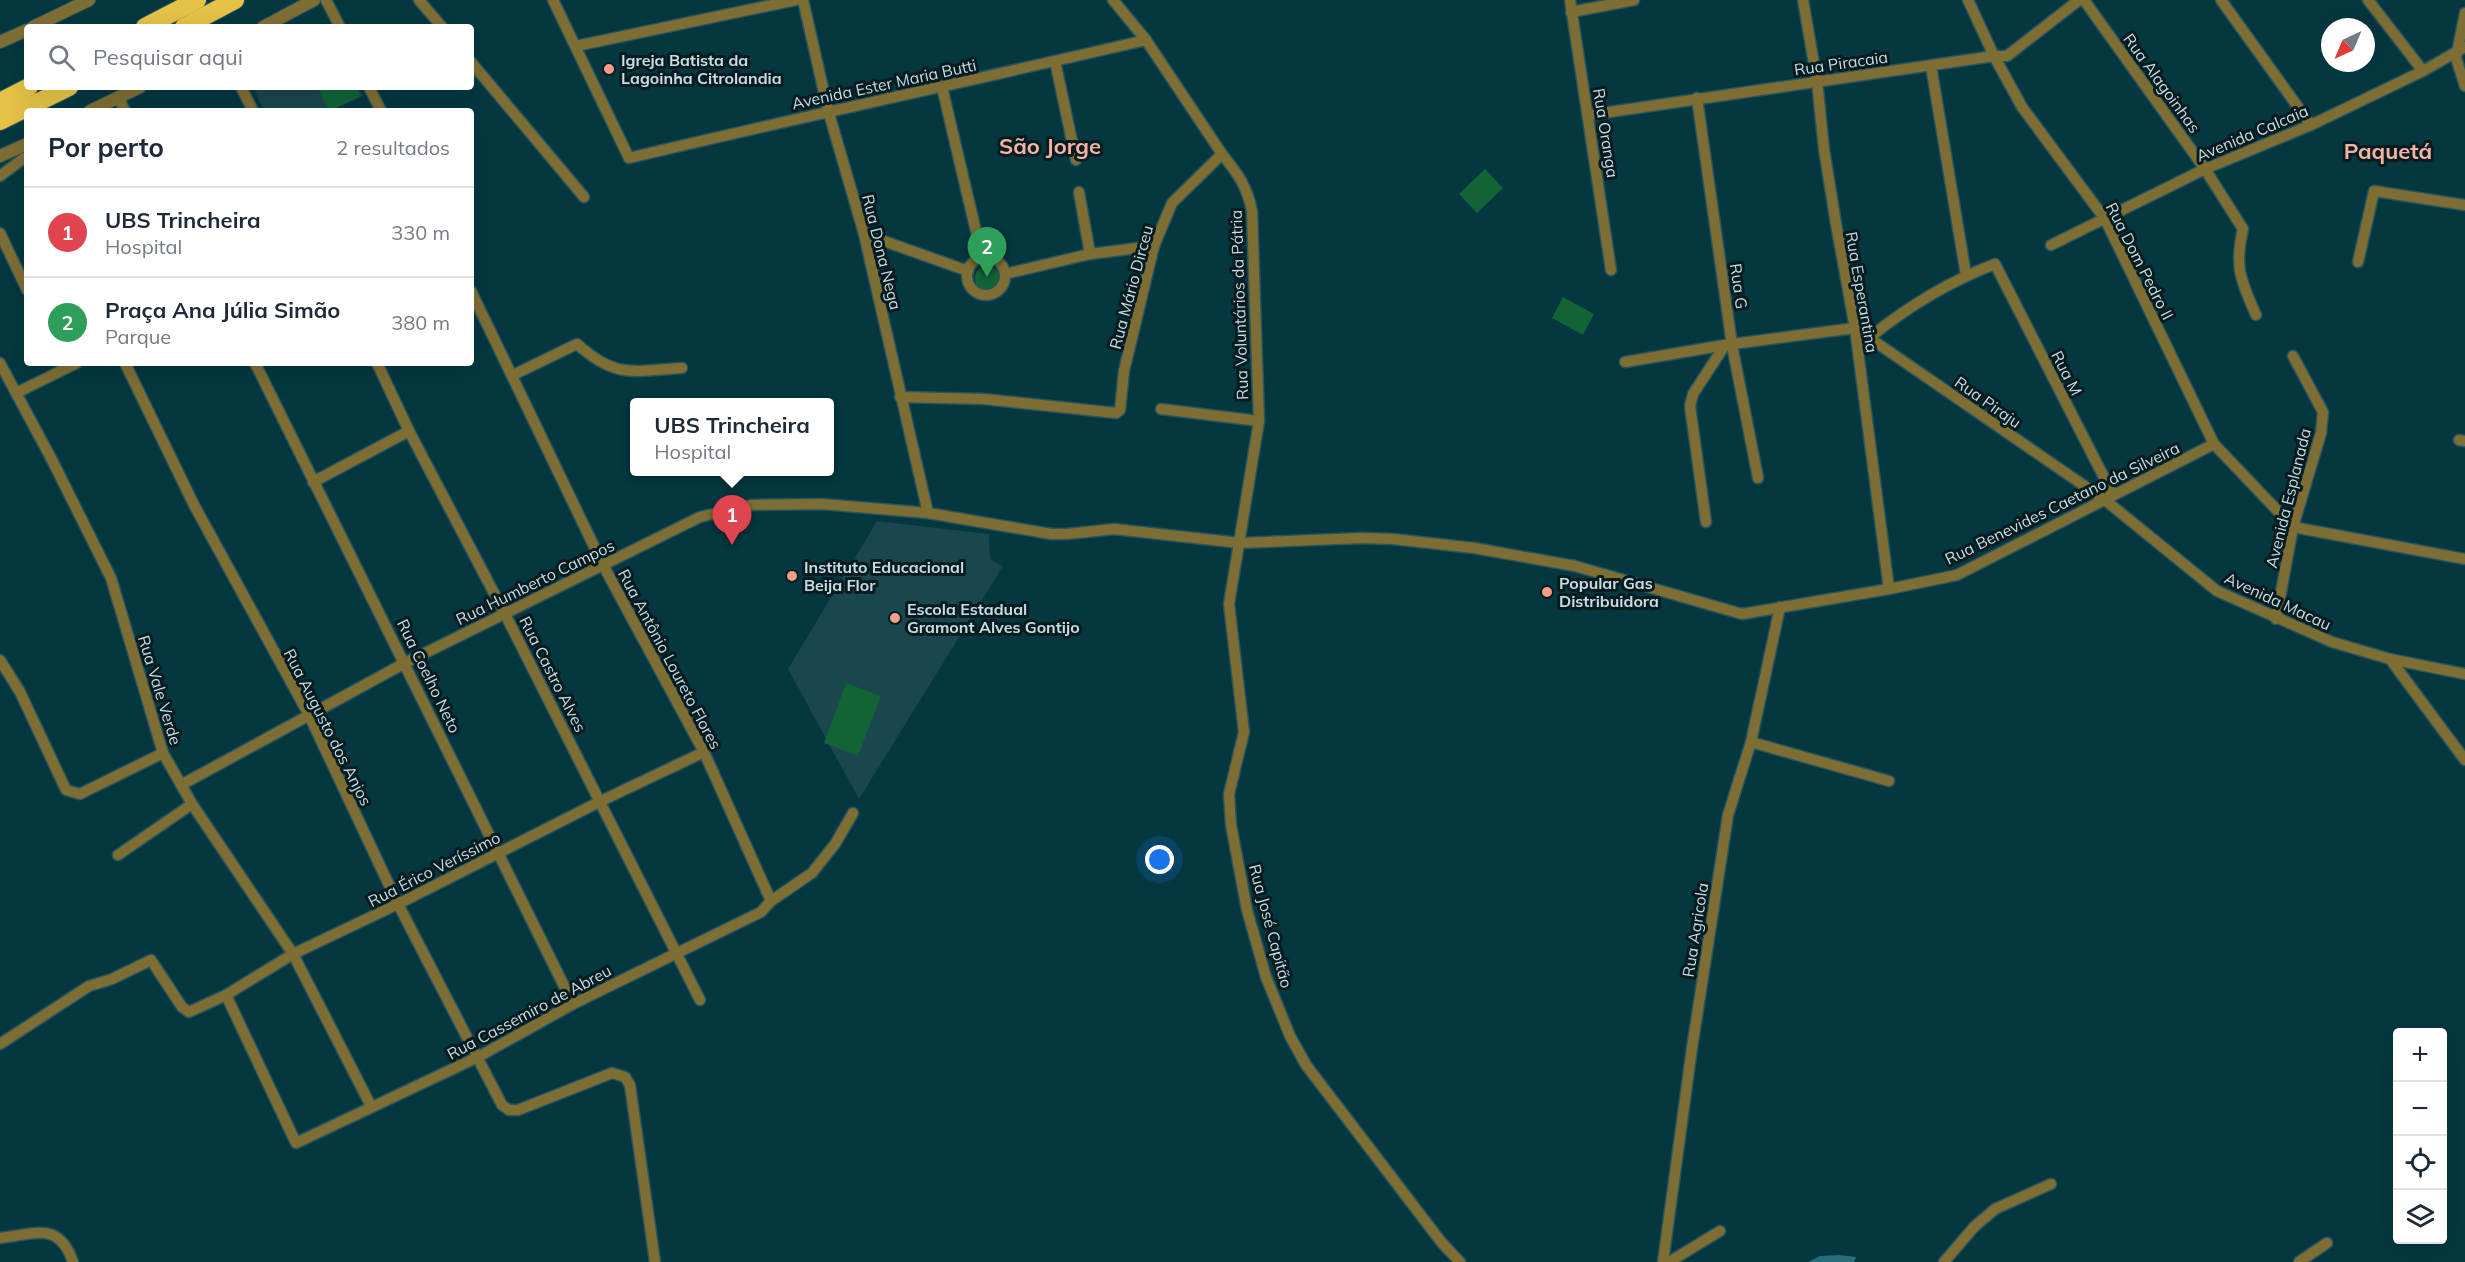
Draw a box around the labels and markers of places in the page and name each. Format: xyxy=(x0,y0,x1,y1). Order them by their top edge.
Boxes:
place label: Igreja Batista da Lagoinha Citrolandia xyxy=(621,50,782,88)
marker: Igreja Batista da Lagoinha Citrolandia xyxy=(602,62,616,76)
pin: 2 xyxy=(968,228,1006,277)
pin: 1 xyxy=(712,496,752,545)
place label: Instituto Educacional Beija Flor xyxy=(804,557,964,595)
marker: Instituto Educacional Beija Flor xyxy=(785,569,799,583)
place label: Popular Gas Distribuidora xyxy=(1559,573,1659,611)
marker: Popular Gas Distribuidora xyxy=(1540,585,1554,599)
place label: Escola Estadual Gramont Alves Gontijo xyxy=(907,599,1080,637)
marker: Escola Estadual Gramont Alves Gontijo xyxy=(888,611,902,625)

